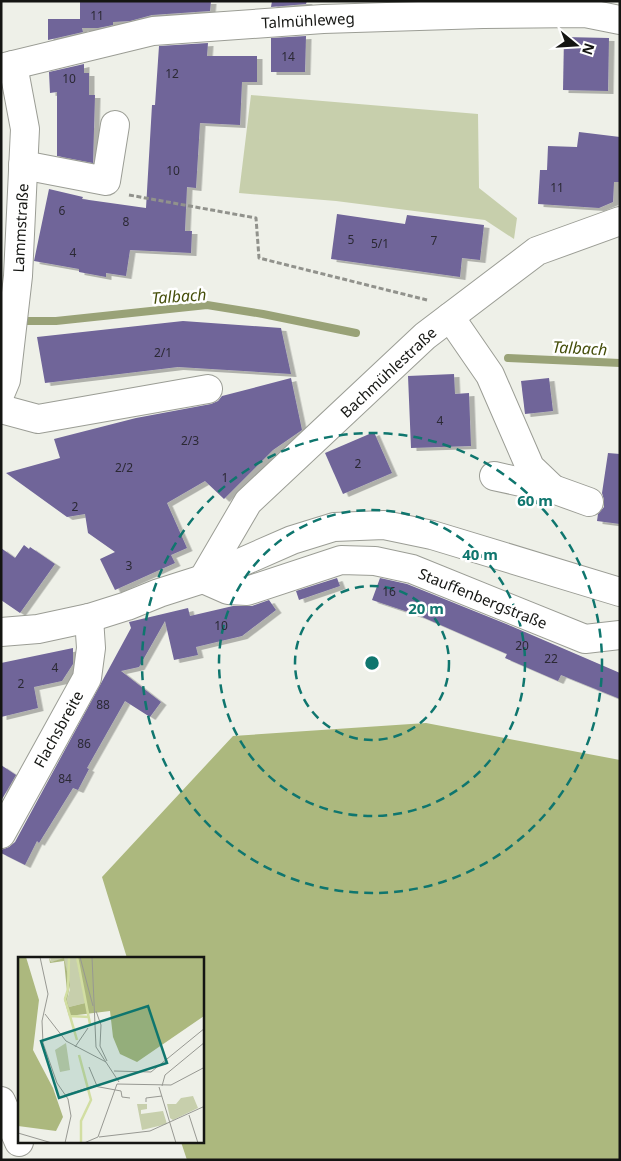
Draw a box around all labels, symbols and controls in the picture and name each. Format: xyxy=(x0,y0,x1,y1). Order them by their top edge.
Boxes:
house number: 11 xyxy=(90,7,104,24)
street label: Talmühleweg xyxy=(261,8,355,32)
north arrow xyxy=(551,20,601,70)
text: N xyxy=(578,41,600,58)
house number: 14 xyxy=(281,48,295,65)
house number: 12 xyxy=(165,65,179,82)
house number: 10 xyxy=(62,70,76,87)
house number: 10 xyxy=(166,162,180,179)
house number: 11 xyxy=(550,179,564,196)
street label: Lammstraße xyxy=(8,183,32,273)
house number: 6 xyxy=(59,202,66,219)
house number: 8 xyxy=(123,213,130,230)
house number: 5 xyxy=(348,231,355,248)
house number: 7 xyxy=(431,232,438,249)
house number: 5/1 xyxy=(371,235,389,252)
house number: 4 xyxy=(70,244,77,261)
water label: Talbach xyxy=(151,283,207,309)
street label: Bachmühlestraße xyxy=(336,322,440,422)
water label: Talbach xyxy=(552,336,608,360)
house number: 2/1 xyxy=(154,344,172,361)
house number: 4 xyxy=(437,412,444,429)
house number: 2/3 xyxy=(181,432,199,449)
house number: 2 xyxy=(355,455,362,472)
house number: 2/2 xyxy=(115,459,133,476)
house number: 1 xyxy=(222,469,228,486)
text: 60 m xyxy=(517,490,553,510)
house number: 2 xyxy=(72,498,79,515)
text: 40 m xyxy=(462,544,498,564)
house number: 3 xyxy=(126,557,133,574)
street label: Stauffenbergstraße xyxy=(416,563,550,633)
house number: 16 xyxy=(382,583,396,600)
text: 20 m xyxy=(408,598,444,618)
house number: 10 xyxy=(214,617,228,634)
house number: 20 xyxy=(515,637,529,654)
house number: 22 xyxy=(544,650,558,667)
centre of rings xyxy=(363,654,381,672)
house number: 4 xyxy=(52,659,59,676)
house number: 2 xyxy=(18,675,25,692)
street label: Flachsbreite xyxy=(29,687,87,771)
house number: 88 xyxy=(96,696,110,713)
house number: 86 xyxy=(77,735,91,752)
house number: 84 xyxy=(58,770,72,787)
inset map xyxy=(18,957,204,1144)

